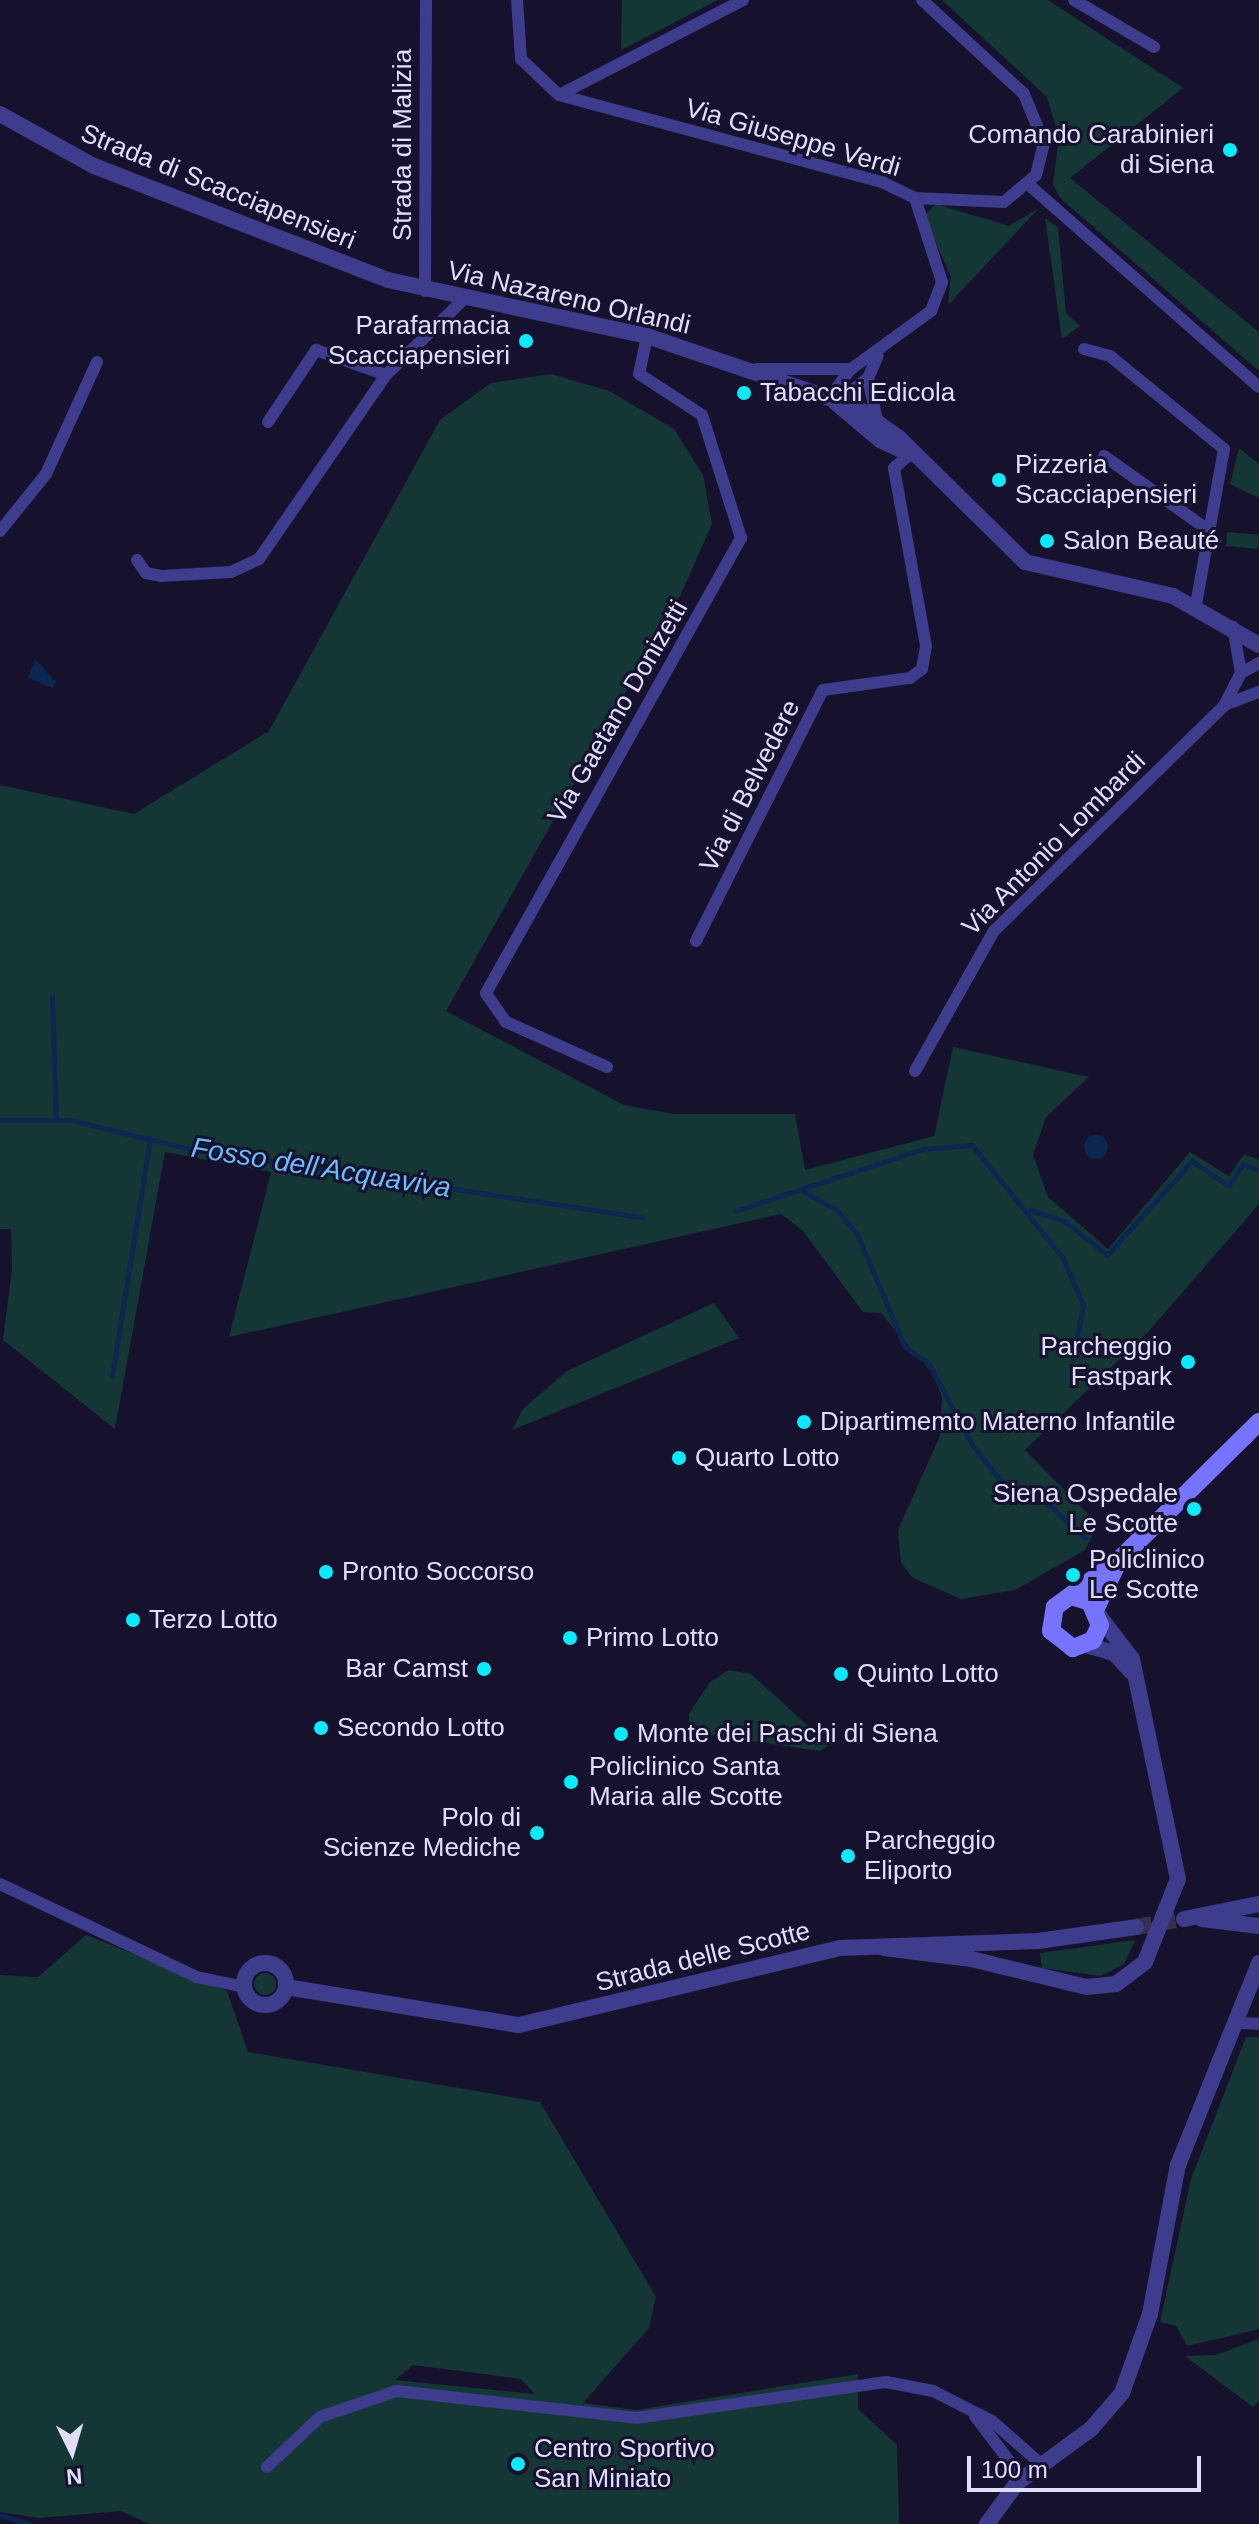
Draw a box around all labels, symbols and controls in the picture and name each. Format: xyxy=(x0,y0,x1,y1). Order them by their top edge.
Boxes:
street label: Strada di Malizia xyxy=(387,49,419,241)
street label: Via Giuseppe Verdi xyxy=(682,92,904,184)
street label: Strada di Scacciapensieri xyxy=(76,118,360,256)
place label: Comando Carabinieri di Siena xyxy=(968,119,1214,180)
marker: Comando Carabinieri di Siena xyxy=(1221,141,1239,159)
street label: Via Nazareno Orlandi xyxy=(445,255,693,341)
place label: Parafarmacia Scacciapensieri xyxy=(328,310,510,372)
marker: Parafarmacia Scacciapensieri xyxy=(517,332,535,350)
place label: Tabacchi Edicola xyxy=(760,377,955,409)
marker: Tabacchi Edicola xyxy=(735,384,753,402)
place label: Pizzeria Scacciapensieri xyxy=(1015,449,1197,510)
marker: Pizzeria Scacciapensieri xyxy=(990,471,1008,489)
place label: Salon Beauté xyxy=(1063,525,1219,557)
marker: Salon Beauté xyxy=(1038,532,1056,550)
street label: Via Gaetano Donizetti xyxy=(541,595,695,829)
street label: Via di Belvedere xyxy=(693,695,807,877)
street label: Via Antonio Lombardi xyxy=(955,745,1153,943)
water label: Fosso dell'Acquaviva xyxy=(189,1131,453,1205)
place label: Parcheggio Fastpark xyxy=(1040,1331,1172,1392)
marker: Parcheggio Fastpark xyxy=(1179,1353,1197,1371)
place label: Dipartimemto Materno Infantile xyxy=(820,1406,1175,1438)
marker: Dipartimemto Materno Infantile xyxy=(795,1413,813,1431)
place label: Quarto Lotto xyxy=(695,1442,840,1474)
marker: Quarto Lotto xyxy=(670,1449,688,1467)
place label: Siena Ospedale Le Scotte xyxy=(993,1478,1178,1540)
marker: Siena Ospedale Le Scotte xyxy=(1185,1500,1203,1518)
place label: Policlinico Le Scotte xyxy=(1089,1544,1205,1606)
place label: Pronto Soccorso xyxy=(342,1556,534,1588)
marker: Pronto Soccorso xyxy=(317,1563,335,1581)
marker: Policlinico Le Scotte xyxy=(1064,1566,1082,1584)
place label: Terzo Lotto xyxy=(149,1604,278,1636)
marker: Terzo Lotto xyxy=(124,1611,142,1629)
place label: Primo Lotto xyxy=(586,1622,719,1654)
marker: Primo Lotto xyxy=(561,1629,579,1647)
place label: Bar Camst xyxy=(345,1653,468,1685)
place label: Quinto Lotto xyxy=(857,1658,999,1690)
marker: Bar Camst xyxy=(475,1660,493,1678)
marker: Quinto Lotto xyxy=(832,1665,850,1683)
place label: Secondo Lotto xyxy=(337,1712,505,1744)
place label: Monte dei Paschi di Siena xyxy=(637,1718,938,1750)
marker: Secondo Lotto xyxy=(312,1719,330,1737)
marker: Monte dei Paschi di Siena xyxy=(612,1725,630,1743)
place label: Policlinico Santa Maria alle Scotte xyxy=(589,1751,783,1812)
marker: Policlinico Santa Maria alle Scotte xyxy=(560,1771,582,1793)
place label: Polo di Scienze Mediche xyxy=(323,1802,521,1864)
marker: Polo di Scienze Mediche xyxy=(528,1824,546,1842)
place label: Parcheggio Eliporto xyxy=(864,1825,996,1886)
marker: Parcheggio Eliporto xyxy=(839,1847,857,1865)
street label: Strada delle Scotte xyxy=(593,1915,813,1999)
north arrow xyxy=(32,2412,112,2492)
place label: Centro Sportivo San Miniato xyxy=(534,2433,715,2494)
scale bar xyxy=(971,2440,1205,2490)
marker: Centro Sportivo San Miniato xyxy=(509,2455,527,2473)
text: 100 m xyxy=(981,2456,1048,2483)
text: N xyxy=(65,2463,83,2490)

